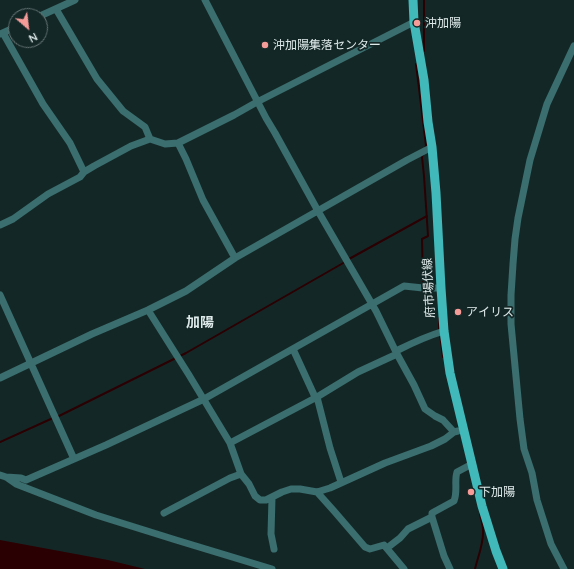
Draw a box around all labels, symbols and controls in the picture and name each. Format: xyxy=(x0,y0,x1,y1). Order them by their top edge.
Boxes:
north arrow xyxy=(8,8,48,48)
place label: 沖加陽 xyxy=(425,16,461,30)
marker: 沖加陽 xyxy=(412,18,422,28)
text: N xyxy=(26,30,40,46)
place label: 沖加陽集落センター xyxy=(273,38,381,52)
marker: 沖加陽集落センター xyxy=(260,40,270,50)
street label: 府市場伏線 xyxy=(420,258,438,318)
place label: アイリス xyxy=(466,305,514,319)
marker: アイリス xyxy=(453,307,463,317)
district label: 加陽 xyxy=(186,315,214,331)
place label: 下加陽 xyxy=(479,485,515,499)
marker: 下加陽 xyxy=(466,487,476,497)

